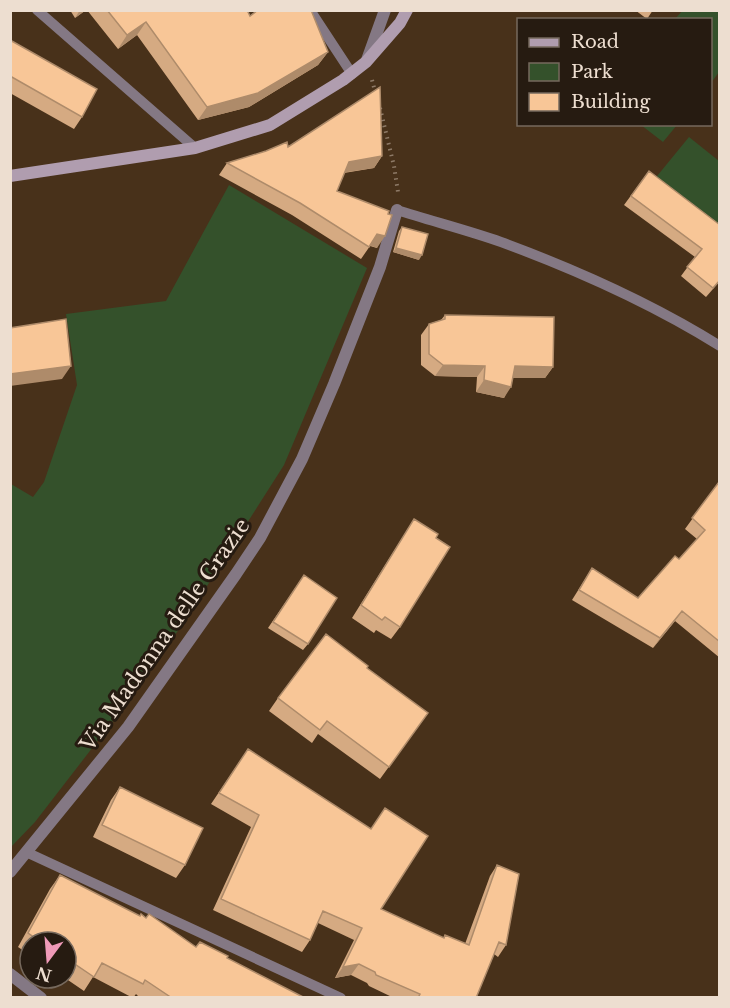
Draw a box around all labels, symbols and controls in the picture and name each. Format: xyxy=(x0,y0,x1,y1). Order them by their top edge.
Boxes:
legend xyxy=(517,18,712,126)
text: Road xyxy=(571,31,619,53)
text: Park xyxy=(571,61,613,83)
text: Building xyxy=(571,91,650,113)
street label: Via Madonna delle Grazie xyxy=(74,514,255,757)
north arrow xyxy=(18,930,78,990)
text: N xyxy=(34,963,54,986)

